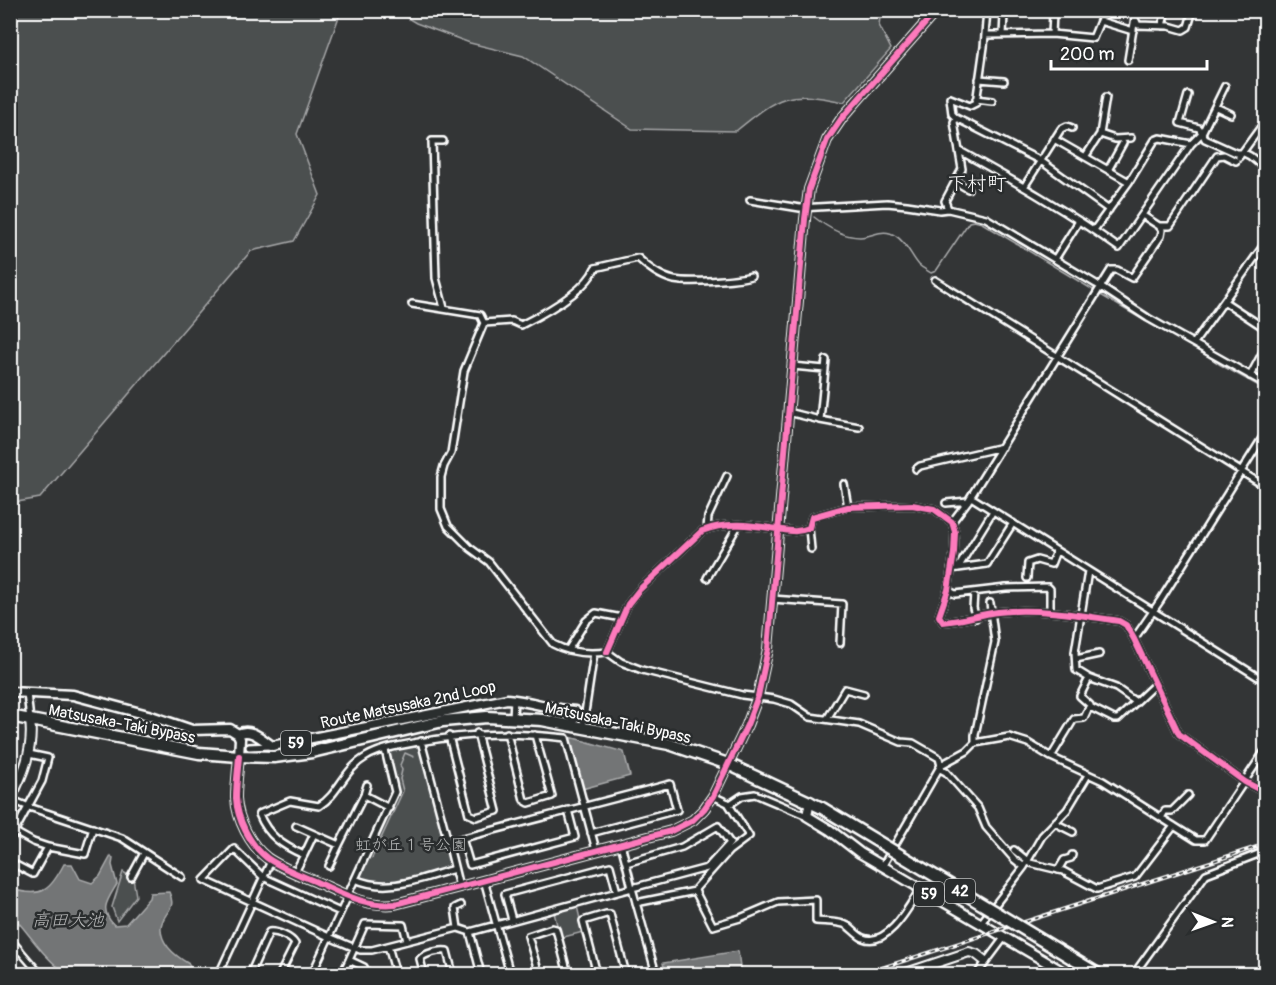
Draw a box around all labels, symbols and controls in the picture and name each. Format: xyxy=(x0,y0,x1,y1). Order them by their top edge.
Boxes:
scale bar xyxy=(1051,33,1207,71)
text: 200 m xyxy=(1060,43,1115,66)
district label: 下村町 xyxy=(947,171,1007,196)
street label: Route Matsusaka 2nd Loop xyxy=(319,677,498,733)
street label: Matsusaka-Taki Bypass xyxy=(543,698,693,748)
street label: Matsusaka-Taki Bypass xyxy=(47,700,197,748)
road number: 59 xyxy=(281,731,311,755)
park label: 虹が丘１号公園 xyxy=(355,835,467,855)
road number: 42 xyxy=(945,879,975,903)
road number: 59 xyxy=(914,882,944,906)
north arrow xyxy=(1183,892,1243,952)
water label: 高田大池 xyxy=(32,909,105,932)
text: N xyxy=(1217,917,1237,928)

